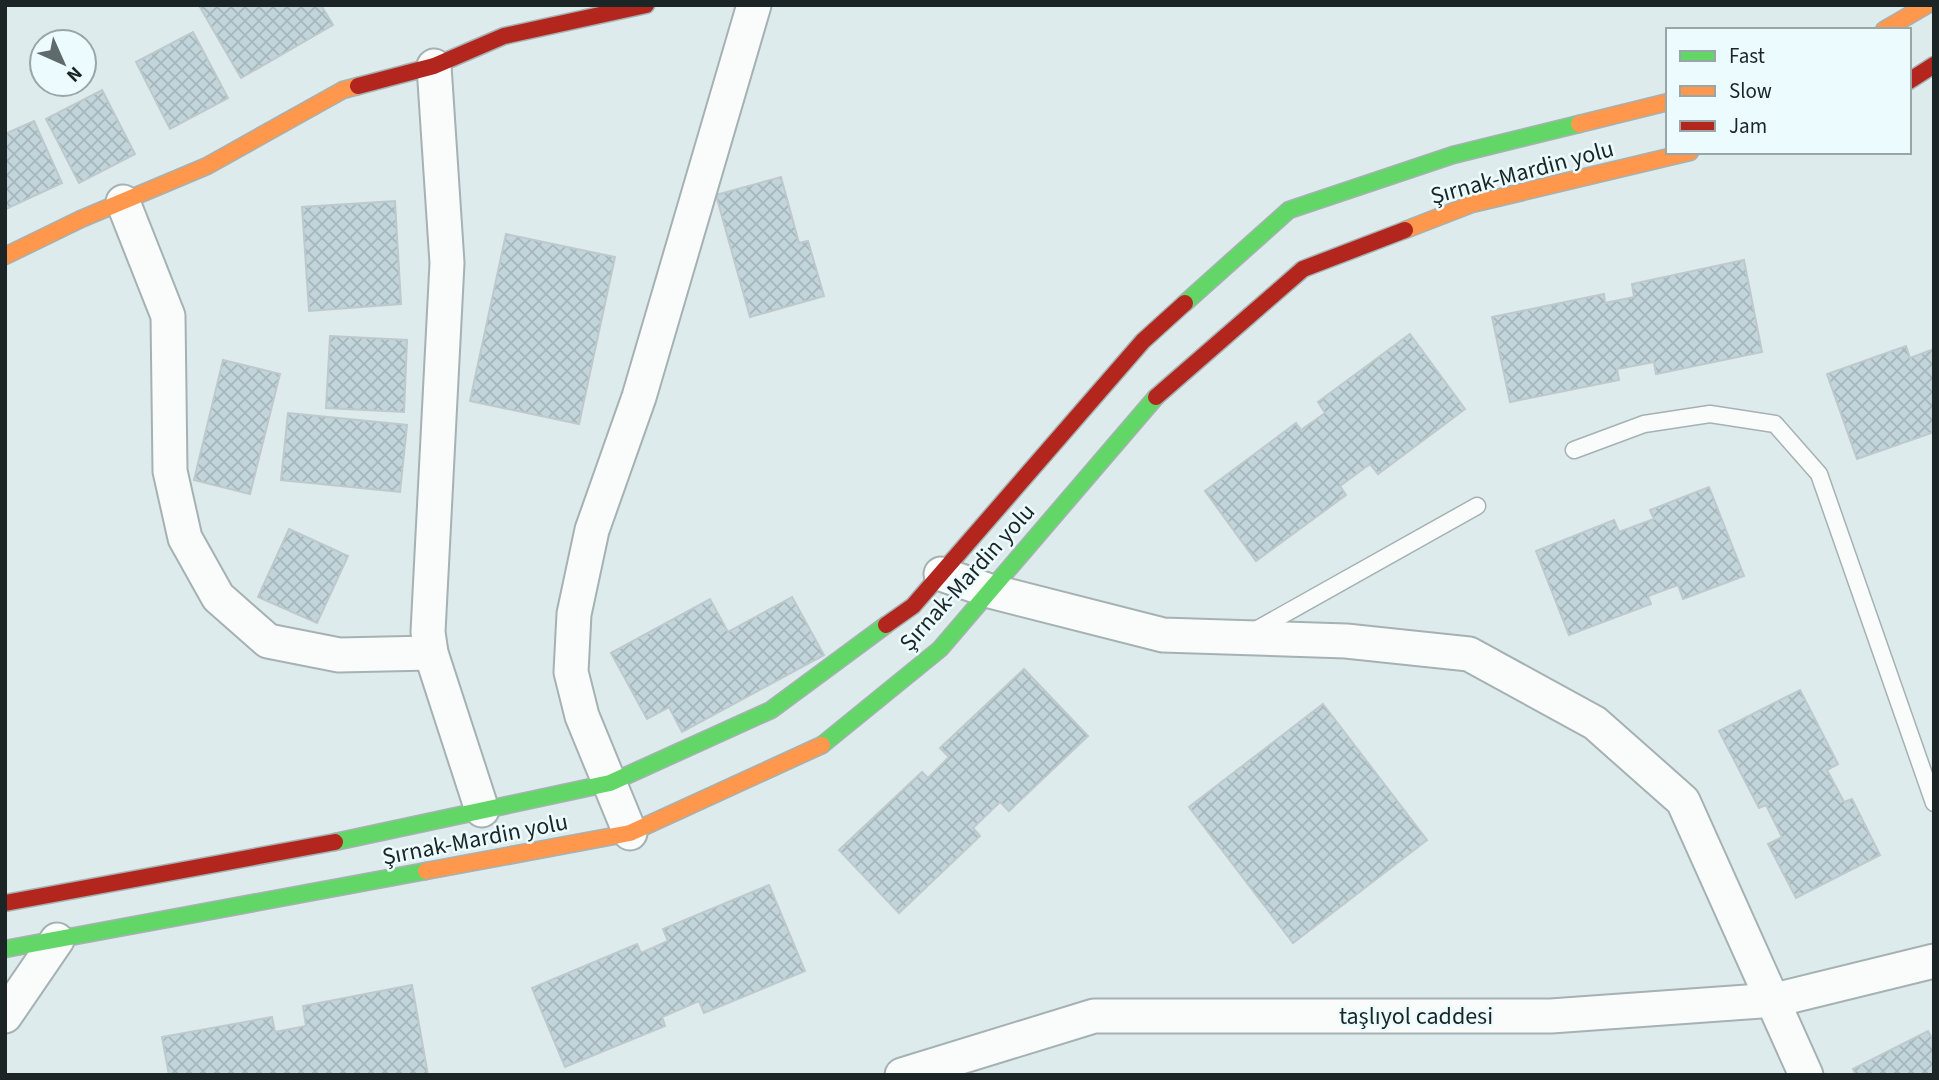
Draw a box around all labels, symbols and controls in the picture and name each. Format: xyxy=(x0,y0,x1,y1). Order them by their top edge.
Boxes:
north arrow xyxy=(28,28,98,98)
legend xyxy=(1666,28,1911,154)
text: Fast xyxy=(1729,41,1765,71)
text: N xyxy=(60,60,88,88)
text: Slow xyxy=(1729,76,1772,106)
text: Jam xyxy=(1729,111,1767,141)
street label: Şırnak-Mardin yolu xyxy=(1426,131,1618,214)
street label: Şırnak-Mardin yolu xyxy=(891,496,1043,659)
street label: Şırnak-Mardin yolu xyxy=(379,804,571,875)
street label: taşlıyol caddesi xyxy=(1339,999,1493,1034)

